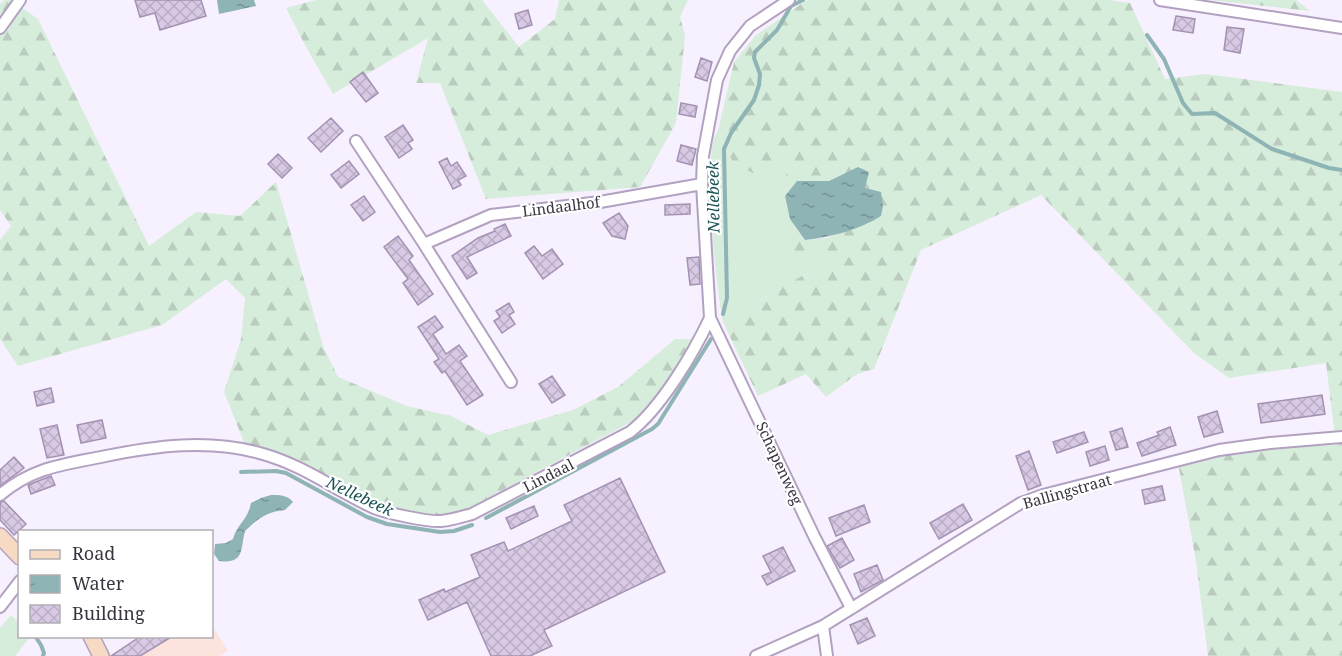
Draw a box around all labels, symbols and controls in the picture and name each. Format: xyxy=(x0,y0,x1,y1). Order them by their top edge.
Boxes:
water label: Nellebeek xyxy=(701,160,725,234)
street label: Lindaalhof xyxy=(521,191,603,221)
street label: Schapenweg xyxy=(752,418,808,508)
street label: Lindaal xyxy=(519,454,577,496)
street label: Ballingstraat xyxy=(1020,469,1114,513)
water label: Nellebeek xyxy=(322,470,398,521)
legend xyxy=(18,530,213,638)
text: Road xyxy=(72,541,115,565)
text: Water xyxy=(72,571,125,595)
text: Building xyxy=(72,601,145,625)

